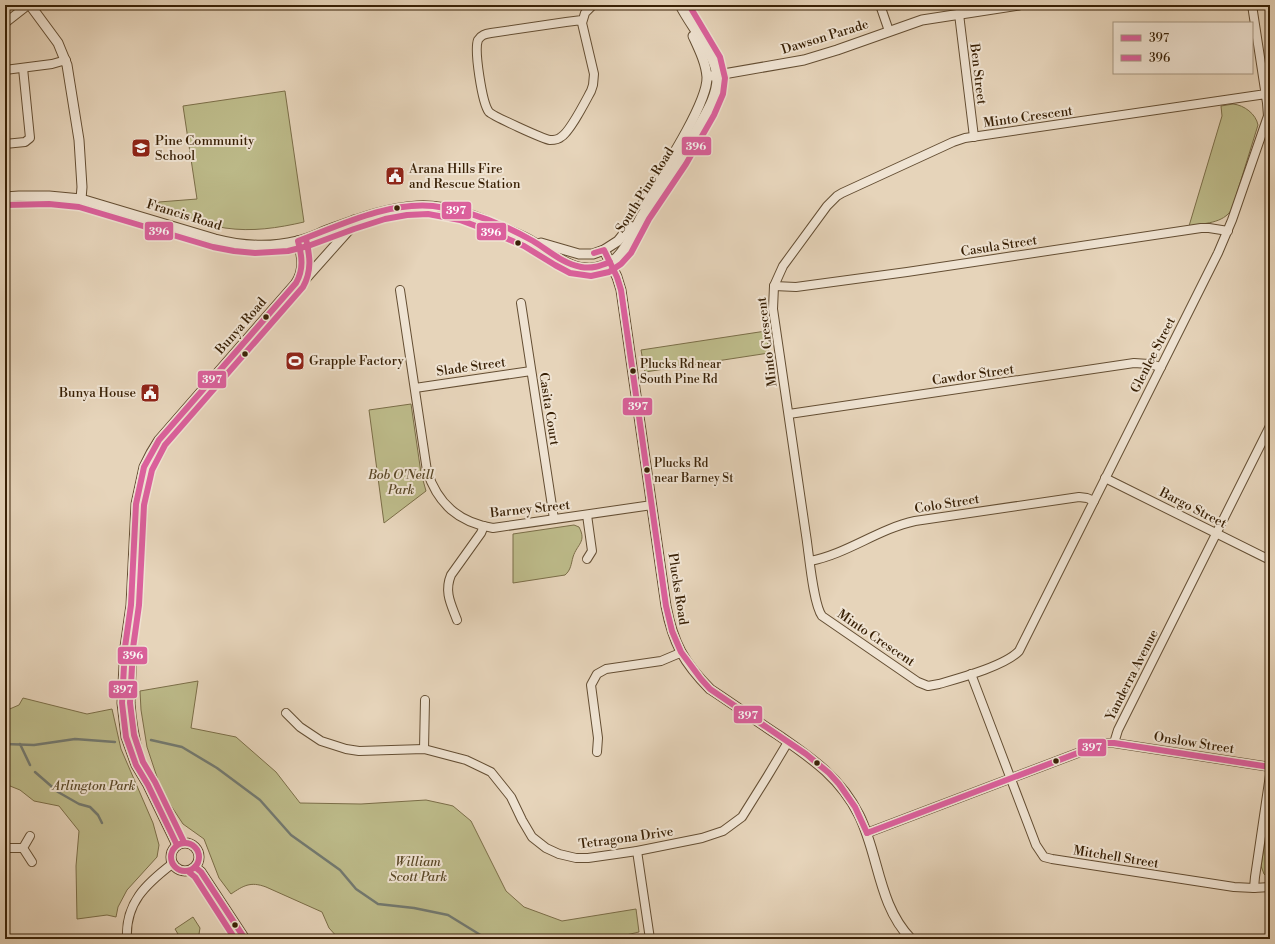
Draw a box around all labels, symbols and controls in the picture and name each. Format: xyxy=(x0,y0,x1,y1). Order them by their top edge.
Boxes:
street label: Dawson Parade xyxy=(780,16,871,58)
legend xyxy=(1113,22,1253,74)
text: 397 xyxy=(1149,31,1169,46)
street label: Ben Street xyxy=(966,42,990,106)
text: 396 xyxy=(1149,51,1170,66)
street label: Minto Crescent xyxy=(982,103,1074,131)
place label: Pine Community School xyxy=(155,133,255,164)
line badge: 396 xyxy=(681,136,712,156)
school or university icon: Pine Community School xyxy=(130,137,152,159)
text: 396 xyxy=(686,140,706,154)
street label: South Pine Road xyxy=(612,144,678,236)
place label: Arana Hills Fire and Rescue Station xyxy=(408,161,521,192)
public building icon: Arana Hills Fire and Rescue Station xyxy=(384,165,406,187)
street label: Francis Road xyxy=(145,196,224,234)
line badge: 397 xyxy=(441,201,472,220)
unlabelled marker xyxy=(392,203,402,213)
text: 397 xyxy=(446,204,467,218)
line badge: 396 xyxy=(144,221,174,241)
line badge: 396 xyxy=(476,222,507,241)
text: 396 xyxy=(149,225,169,239)
text: 396 xyxy=(481,226,501,240)
street label: Casula Street xyxy=(960,232,1039,260)
unlabelled marker xyxy=(513,238,523,248)
street label: Bunya Road xyxy=(211,294,270,358)
street label: Minto Crescent xyxy=(754,296,780,388)
unlabelled marker xyxy=(261,312,271,322)
street label: Glenlee Street xyxy=(1127,314,1179,395)
unlabelled marker xyxy=(240,349,250,359)
sports icon: Grapple Factory xyxy=(284,350,306,372)
place label: Grapple Factory xyxy=(309,353,405,369)
street label: Slade Street xyxy=(435,354,507,380)
place label: Plucks Rd near South Pine Rd xyxy=(640,357,721,387)
street label: Cawdor Street xyxy=(931,361,1015,389)
marker: Plucks Rd near South Pine Rd xyxy=(628,366,638,376)
line badge: 397 xyxy=(197,370,227,389)
street label: Casita Court xyxy=(535,371,563,447)
text: 397 xyxy=(202,373,223,387)
public building icon: Bunya House xyxy=(139,382,161,404)
place label: Bunya House xyxy=(58,385,136,401)
line badge: 397 xyxy=(622,397,653,416)
text: 397 xyxy=(628,400,649,414)
place label: Plucks Rd near Barney St xyxy=(654,456,734,486)
marker: Plucks Rd near Barney St xyxy=(642,465,652,475)
park label: Bob O'Neill Park xyxy=(367,467,435,498)
street label: Bargo Street xyxy=(1156,484,1230,532)
street label: Colo Street xyxy=(913,491,981,517)
street label: Barney Street xyxy=(488,497,571,521)
street label: Plucks Road xyxy=(664,552,692,627)
street label: Minto Crescent xyxy=(834,606,918,670)
street label: Yanderra Avenue xyxy=(1102,627,1162,724)
line badge: 396 xyxy=(117,646,148,665)
text: 396 xyxy=(123,649,143,663)
line badge: 397 xyxy=(108,680,138,699)
text: 397 xyxy=(113,683,134,697)
line badge: 397 xyxy=(733,705,763,724)
text: 397 xyxy=(738,709,759,723)
street label: Onslow Street xyxy=(1153,729,1236,757)
line badge: 397 xyxy=(1077,738,1107,757)
text: 397 xyxy=(1082,741,1103,755)
unlabelled marker xyxy=(1051,756,1061,766)
unlabelled marker xyxy=(812,758,822,768)
park label: Arlington Park xyxy=(51,778,136,794)
street label: Tetragona Drive xyxy=(578,823,675,853)
street label: Mitchell Street xyxy=(1072,842,1160,872)
park label: William Scott Park xyxy=(389,854,447,885)
unlabelled marker xyxy=(230,920,240,930)

